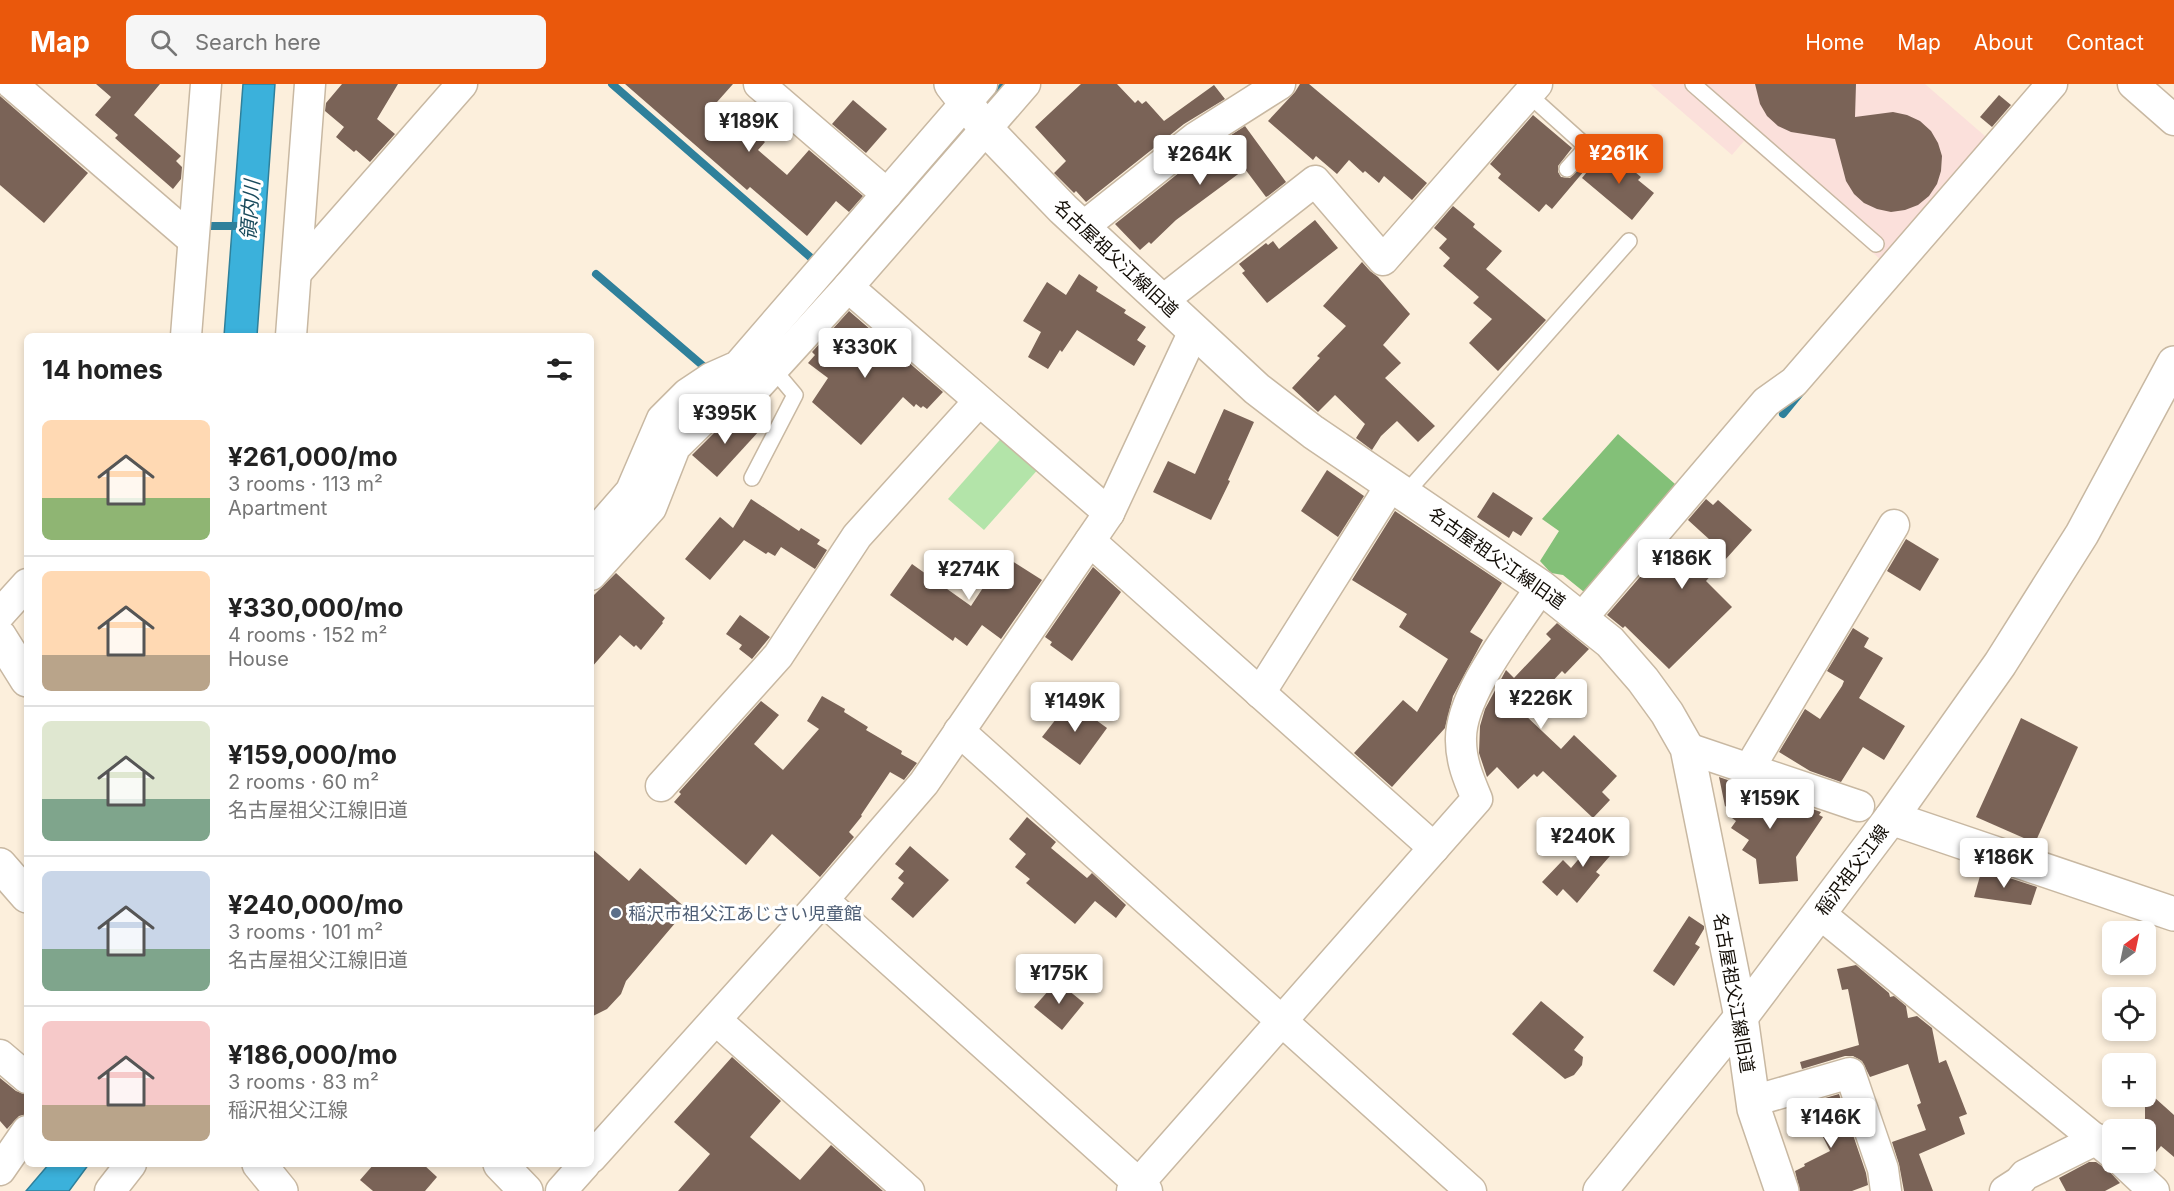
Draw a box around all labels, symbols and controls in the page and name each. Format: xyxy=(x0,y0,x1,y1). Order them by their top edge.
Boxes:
search box xyxy=(126,15,546,69)
text: Map xyxy=(30,25,90,59)
icon: search xyxy=(147,26,180,59)
text: Search here xyxy=(195,29,321,55)
text: Home xyxy=(1805,30,1864,55)
text: Map xyxy=(1897,30,1941,55)
text: About xyxy=(1974,30,2033,55)
text: Contact xyxy=(2066,30,2144,55)
pin: ¥189K xyxy=(707,102,791,153)
text: ¥189K xyxy=(719,109,779,133)
pin: ¥261K xyxy=(1577,134,1661,185)
pin: ¥264K xyxy=(1158,135,1242,186)
text: ¥261K xyxy=(1589,141,1649,165)
text: ¥264K xyxy=(1168,142,1232,166)
water label: 領内川 xyxy=(236,177,264,241)
street label: 名古屋祖父江線旧道 xyxy=(1050,195,1182,321)
pin: ¥330K xyxy=(823,328,907,379)
text: ¥330K xyxy=(832,335,898,359)
icon: filters xyxy=(543,353,576,386)
text: 14 homes xyxy=(42,354,163,385)
pin: ¥395K xyxy=(683,394,767,445)
text: ¥395K xyxy=(693,401,757,425)
text: ¥261,000/mo xyxy=(228,441,398,472)
icon: home xyxy=(90,444,162,516)
text: 3 rooms · 113 m² xyxy=(228,472,383,496)
text: Apartment xyxy=(228,496,327,520)
street label: 名古屋祖父江線旧道 xyxy=(1425,503,1569,613)
pin: ¥186K xyxy=(1640,539,1724,590)
text: ¥186K xyxy=(1652,546,1712,570)
pin: ¥274K xyxy=(927,550,1011,601)
text: ¥274K xyxy=(938,557,1000,581)
text: ¥330,000/mo xyxy=(228,592,403,623)
icon: home xyxy=(90,595,162,667)
text: 4 rooms · 152 m² xyxy=(228,623,387,647)
text: House xyxy=(228,647,289,671)
pin: ¥226K xyxy=(1499,679,1583,730)
pin: ¥149K xyxy=(1033,682,1117,733)
text: ¥226K xyxy=(1509,686,1573,710)
text: ¥149K xyxy=(1045,689,1105,713)
text: ¥159,000/mo xyxy=(228,739,397,770)
icon: home xyxy=(90,745,162,817)
text: 2 rooms · 60 m² xyxy=(228,770,379,794)
pin: ¥159K xyxy=(1728,779,1812,830)
text: ¥159K xyxy=(1740,786,1800,810)
text: 名古屋祖父江線旧道 xyxy=(228,798,408,822)
pin: ¥240K xyxy=(1541,817,1625,868)
street label: 稲沢祖父江線 xyxy=(1811,821,1893,919)
text: ¥240K xyxy=(1550,824,1616,848)
pin: ¥186K xyxy=(1962,838,2046,889)
text: ¥186K xyxy=(1974,845,2034,869)
text: ¥240,000/mo xyxy=(228,889,403,920)
icon: home xyxy=(90,895,162,967)
place label: 稲沢市祖父江あじさい児童館 xyxy=(628,903,862,924)
marker: 稲沢市祖父江あじさい児童館 xyxy=(609,906,623,920)
street label: 名古屋祖父江線旧道 xyxy=(1710,911,1758,1075)
text: 3 rooms · 101 m² xyxy=(228,920,383,944)
north arrow xyxy=(2102,921,2156,975)
map controls xyxy=(2102,921,2156,1173)
text: 名古屋祖父江線旧道 xyxy=(228,948,408,972)
pin: ¥175K xyxy=(1017,954,1101,1005)
text: ¥175K xyxy=(1030,961,1088,985)
button: locate xyxy=(2102,987,2156,1041)
text: ¥186,000/mo xyxy=(228,1039,397,1070)
icon: home xyxy=(90,1045,162,1117)
button: + xyxy=(2102,1053,2156,1107)
text: 3 rooms · 83 m² xyxy=(228,1070,379,1094)
text: 稲沢祖父江線 xyxy=(228,1098,348,1122)
pin: ¥146K xyxy=(1789,1098,1873,1149)
text: ¥146K xyxy=(1801,1105,1861,1129)
button: − xyxy=(2102,1119,2156,1173)

